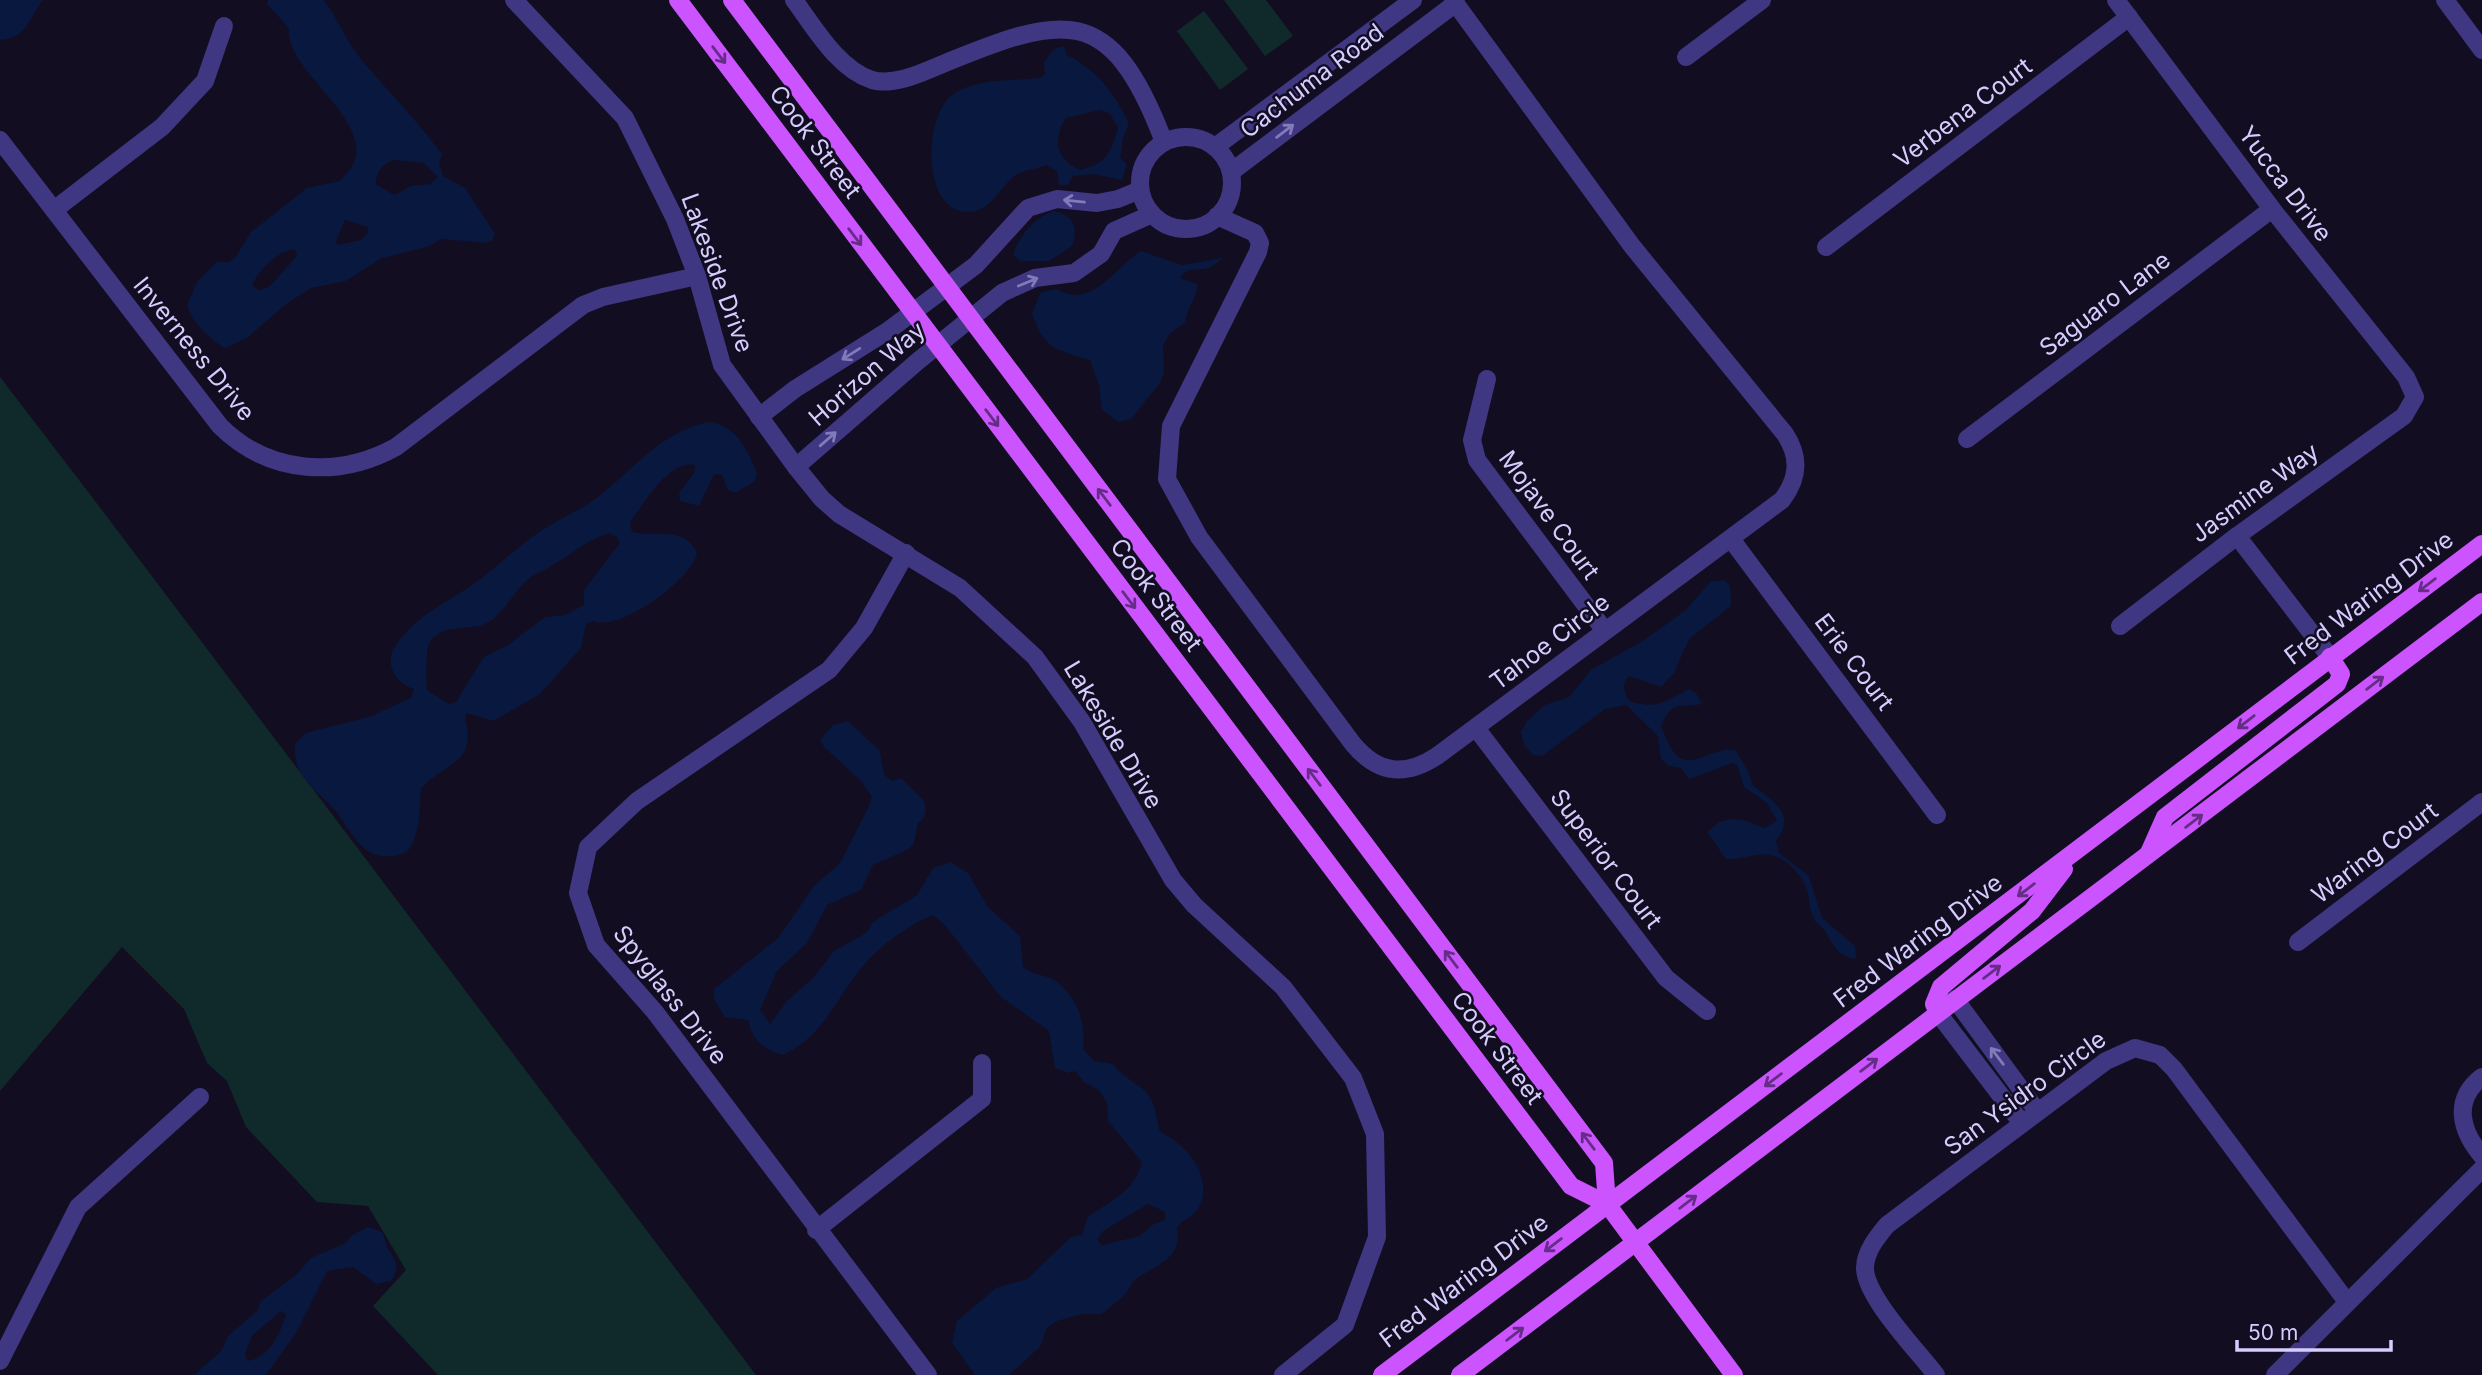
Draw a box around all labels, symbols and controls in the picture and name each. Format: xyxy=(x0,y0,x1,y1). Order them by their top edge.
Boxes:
street label: Cachuma Road xyxy=(1234,17,1389,144)
one-way arrow xyxy=(711,45,726,63)
street label: Verbena Court xyxy=(1888,51,2038,174)
street label: Cook Street xyxy=(764,79,867,204)
street label: Yucca Drive xyxy=(2233,120,2338,247)
one-way arrow xyxy=(1276,124,1294,139)
street label: Lakeside Drive xyxy=(675,189,760,356)
one-way arrow xyxy=(1064,194,1086,207)
one-way arrow xyxy=(847,227,862,246)
street label: Saguaro Lane xyxy=(2034,245,2176,362)
street label: Inverness Drive xyxy=(128,271,261,426)
one-way arrow xyxy=(1016,274,1038,287)
street label: Horizon Way xyxy=(803,315,931,432)
one-way arrow xyxy=(842,347,862,361)
one-way arrow xyxy=(985,408,999,427)
one-way arrow xyxy=(819,431,836,448)
street label: Jasmine Way xyxy=(2185,437,2324,549)
street label: Mojave Court xyxy=(1493,445,1606,585)
one-way arrow xyxy=(1097,488,1112,507)
street label: Fred Waring Drive xyxy=(2279,525,2459,671)
street label: Cook Street xyxy=(1105,532,1208,657)
one-way arrow xyxy=(2418,578,2437,592)
street label: Tahoe Circle xyxy=(1484,587,1615,696)
one-way arrow xyxy=(1122,590,1136,609)
street label: Erie Court xyxy=(1809,608,1900,716)
street label: Lakeside Drive xyxy=(1058,656,1169,814)
one-way arrow xyxy=(2365,676,2384,690)
one-way arrow xyxy=(2237,715,2256,730)
one-way arrow xyxy=(1307,768,1322,787)
street label: Superior Court xyxy=(1545,783,1668,934)
street label: Waring Court xyxy=(2306,796,2444,909)
one-way arrow xyxy=(2184,813,2203,828)
street label: Fred Waring Drive xyxy=(1828,868,2008,1014)
one-way arrow xyxy=(2017,883,2036,897)
street label: Spyglass Drive xyxy=(607,919,734,1070)
one-way arrow xyxy=(1444,950,1458,969)
one-way arrow xyxy=(1982,964,2001,979)
street label: Cook Street xyxy=(1446,985,1549,1110)
street label: San Ysidro Circle xyxy=(1938,1024,2111,1161)
one-way arrow xyxy=(1989,1047,2004,1066)
one-way arrow xyxy=(1859,1057,1878,1072)
one-way arrow xyxy=(1763,1072,1782,1087)
one-way arrow xyxy=(1580,1132,1595,1151)
one-way arrow xyxy=(1678,1195,1697,1210)
street label: Fred Waring Drive xyxy=(1374,1208,1554,1354)
one-way arrow xyxy=(1544,1238,1562,1253)
scale bar xyxy=(2237,1308,2391,1352)
text: 50 m xyxy=(2248,1320,2298,1345)
one-way arrow xyxy=(1505,1326,1523,1341)

